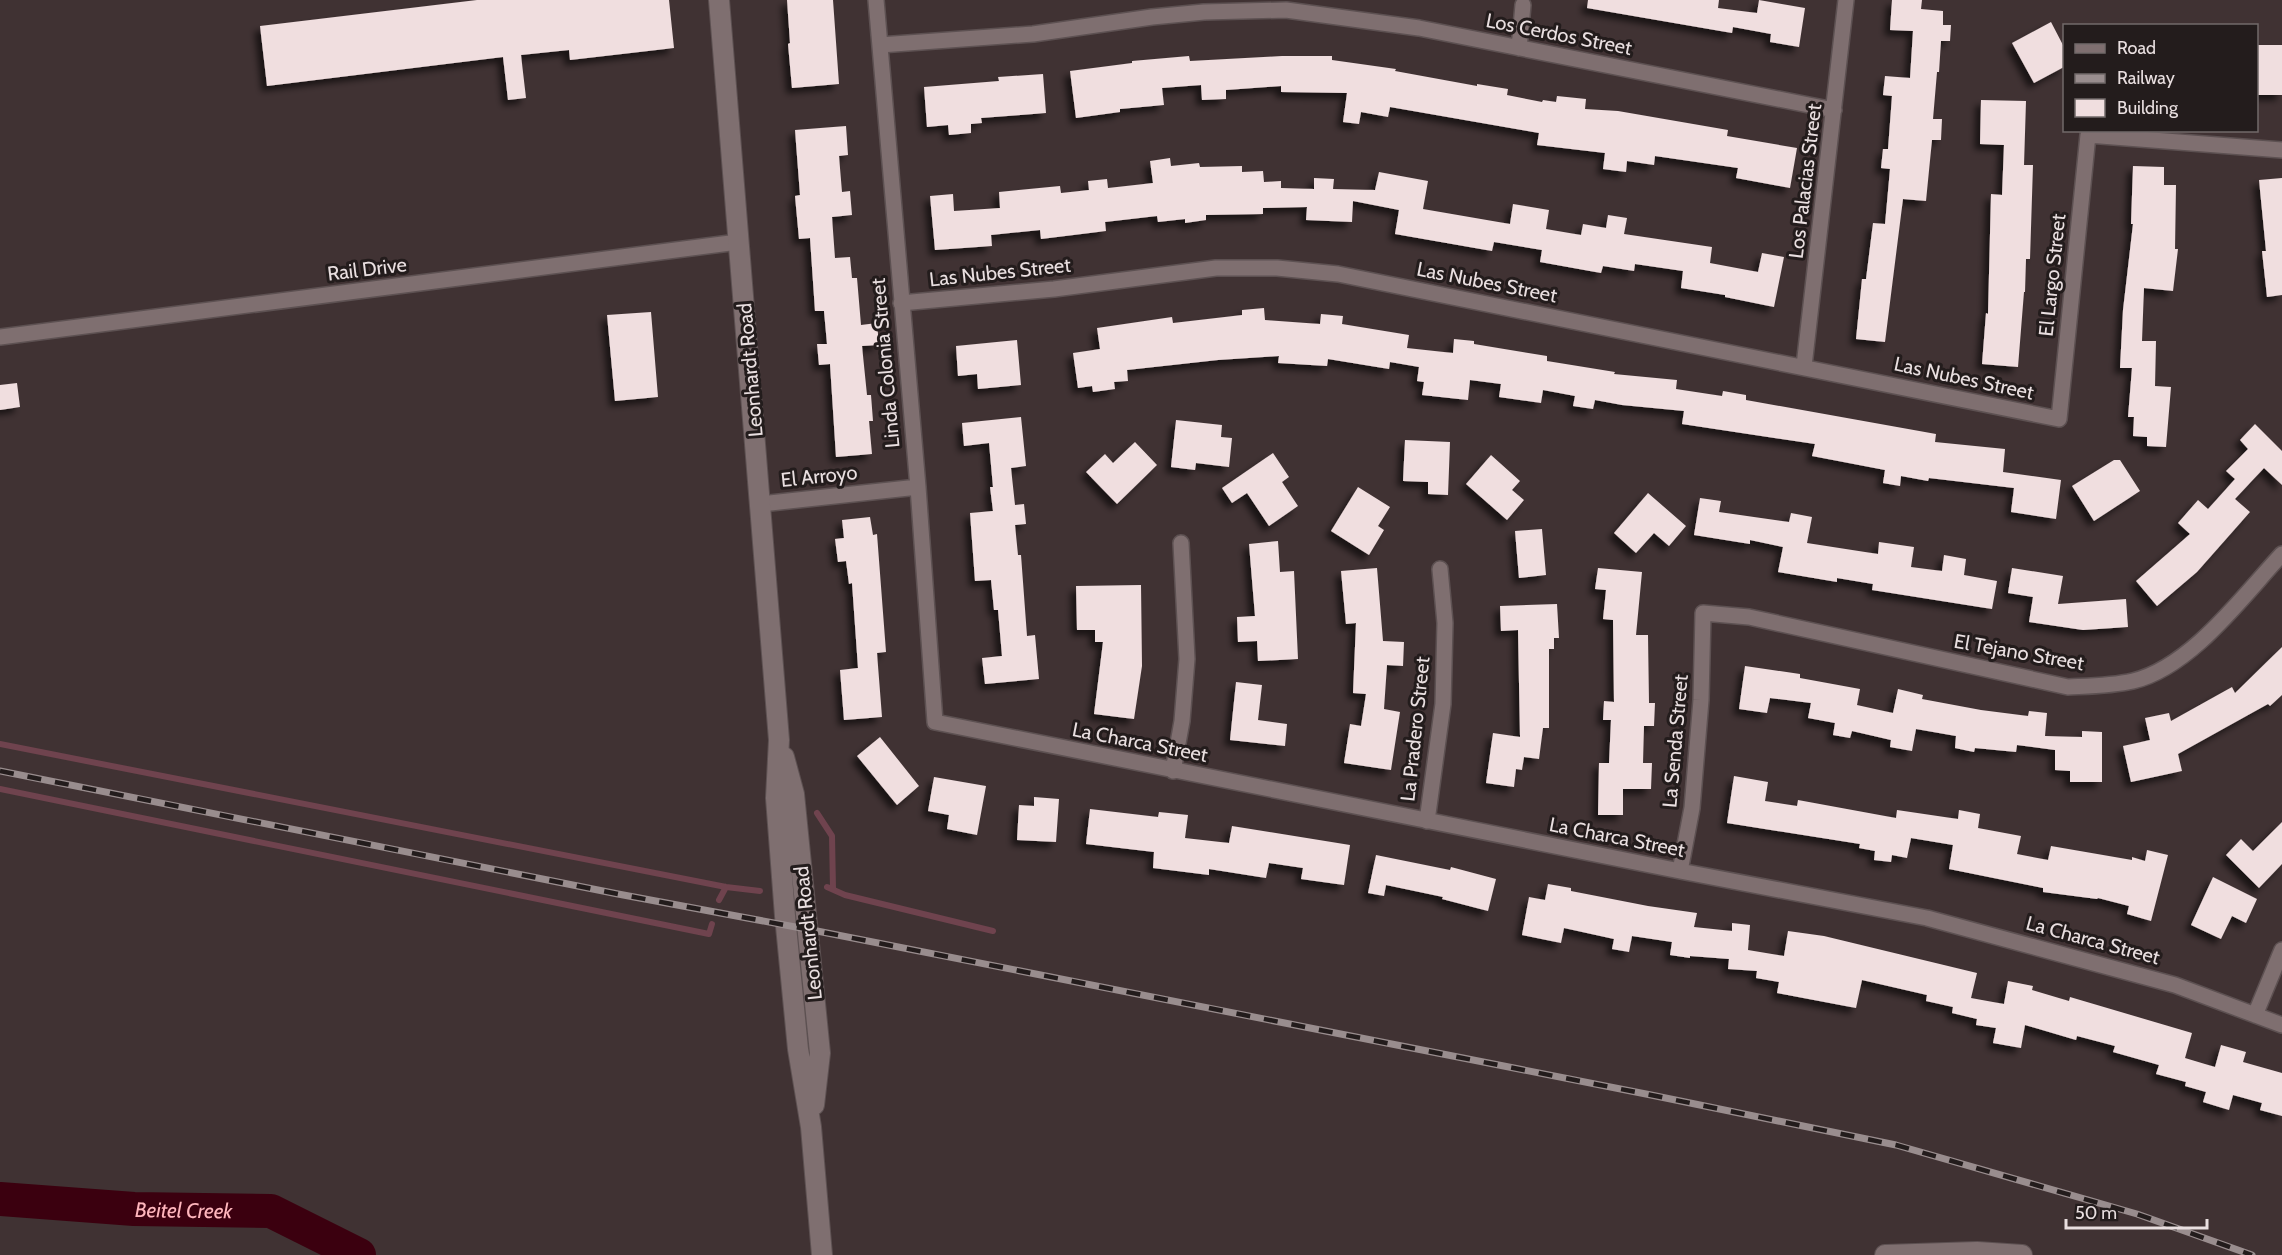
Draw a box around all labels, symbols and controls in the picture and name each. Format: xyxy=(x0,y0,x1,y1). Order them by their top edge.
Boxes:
street label: Los Cerdos Street xyxy=(1484,8,1634,60)
legend xyxy=(2063,24,2258,132)
text: Road xyxy=(2117,37,2156,59)
text: Railway xyxy=(2117,67,2175,89)
text: Building xyxy=(2117,97,2179,119)
street label: Los Palacias Street xyxy=(1784,102,1826,260)
street label: El Largo Street xyxy=(2034,212,2070,337)
street label: Rail Drive xyxy=(326,252,408,286)
street label: Las Nubes Street xyxy=(928,253,1072,291)
street label: Las Nubes Street xyxy=(1415,257,1559,307)
street label: Linda Colonia Street xyxy=(866,277,904,449)
street label: Leonhardt Road xyxy=(732,302,768,438)
street label: Las Nubes Street xyxy=(1892,351,2036,405)
street label: El Arroyo xyxy=(780,460,858,492)
street label: El Tejano Street xyxy=(1952,629,2086,675)
street label: La Pradero Street xyxy=(1395,655,1435,803)
street label: La Senda Street xyxy=(1657,673,1693,809)
street label: La Charca Street xyxy=(1070,717,1210,767)
street label: La Charca Street xyxy=(1547,812,1687,862)
street label: Leonhardt Road xyxy=(789,865,827,1001)
street label: La Charca Street xyxy=(2023,911,2163,969)
scale bar xyxy=(2066,1192,2207,1230)
water label: Beitel Creek xyxy=(135,1197,234,1223)
text: 50 m xyxy=(2075,1202,2117,1224)

